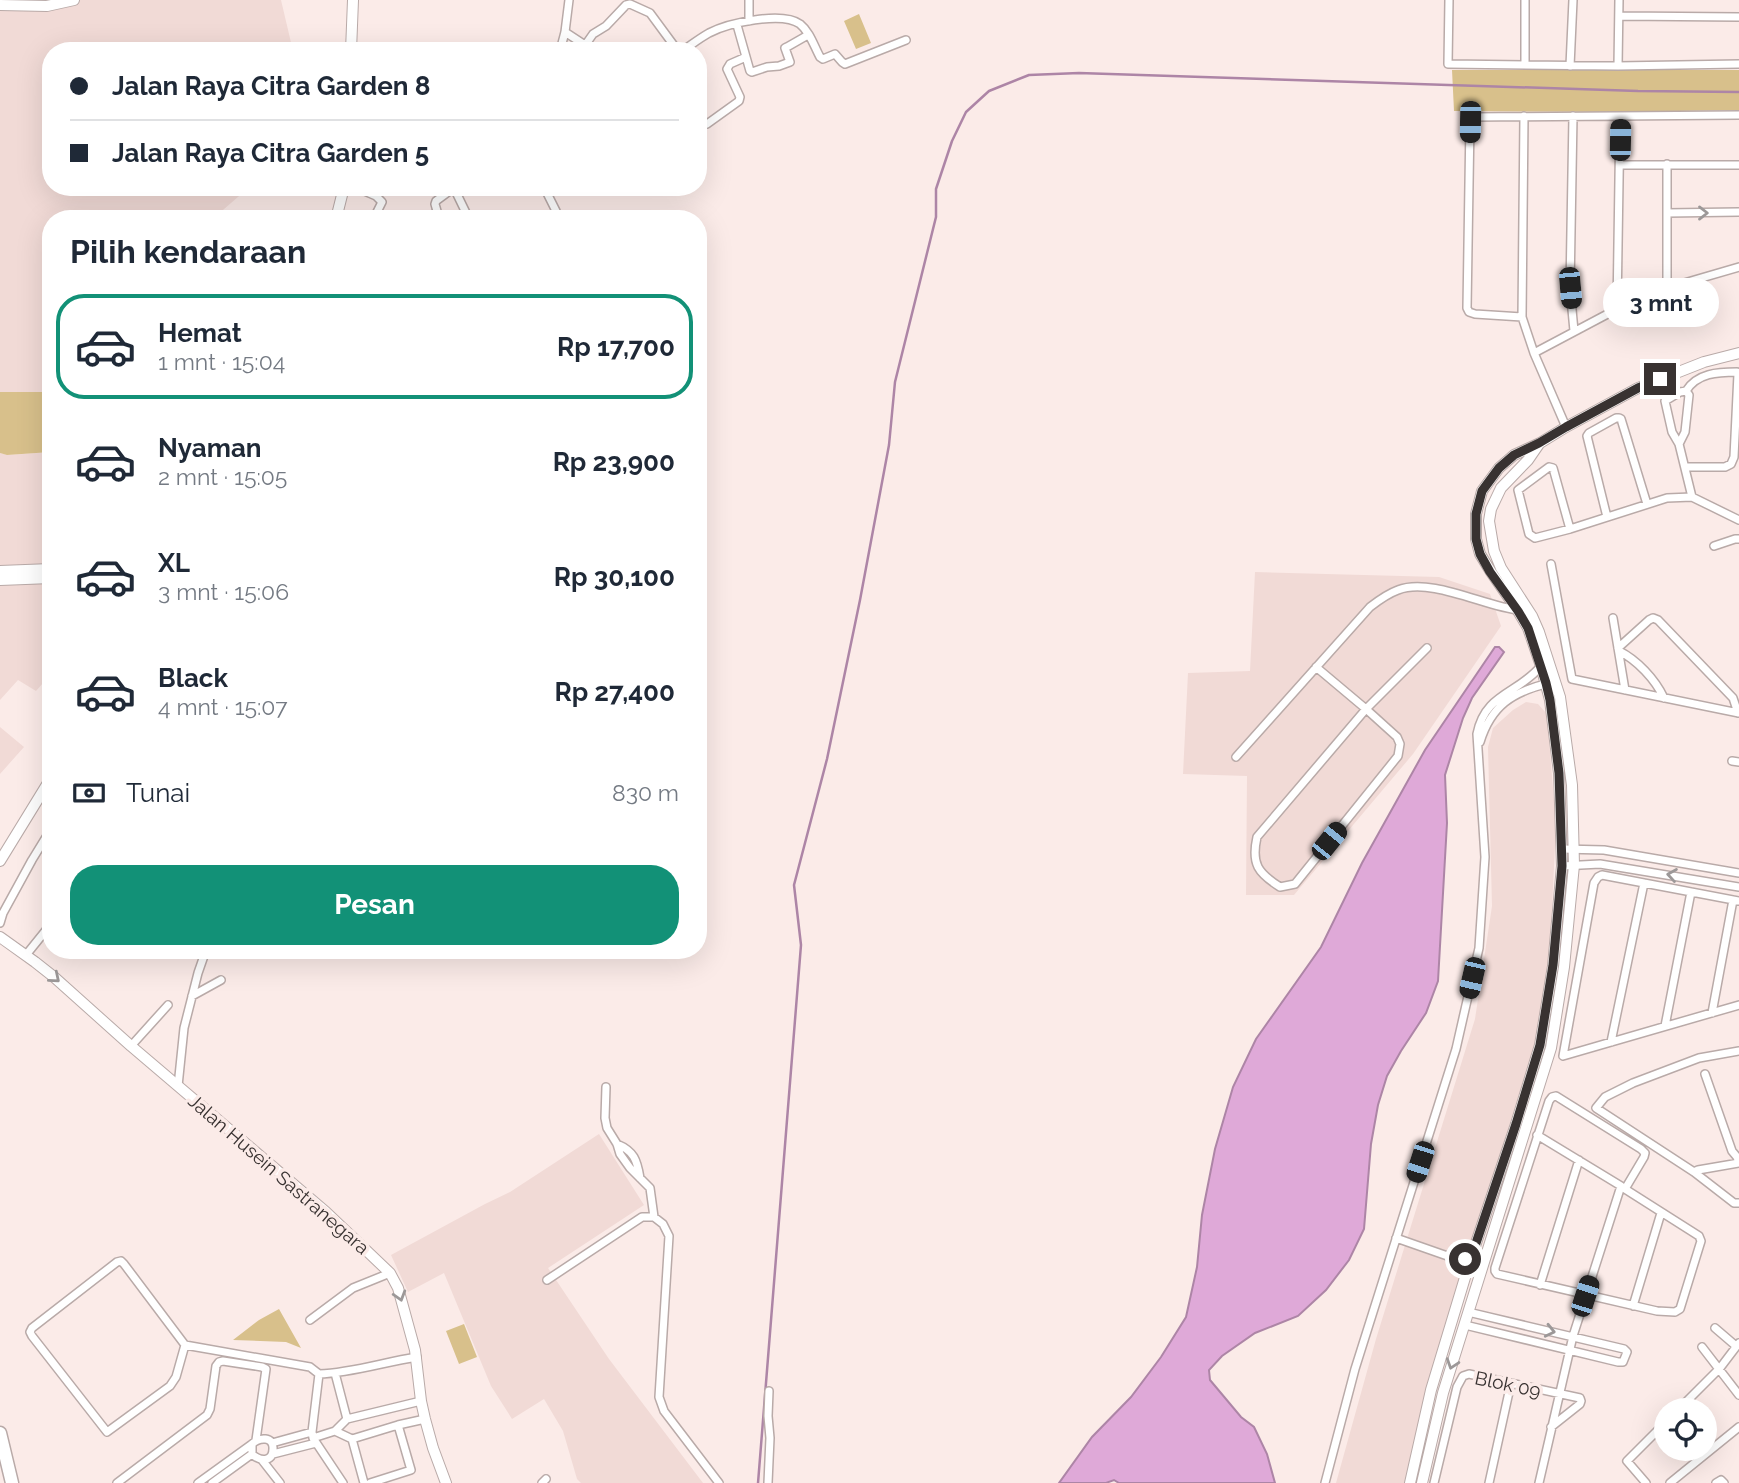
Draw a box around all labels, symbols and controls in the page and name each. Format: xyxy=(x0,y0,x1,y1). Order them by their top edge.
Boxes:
text: Jalan Raya Citra Garden 8 xyxy=(112,71,430,101)
car xyxy=(1460,101,1481,143)
car xyxy=(1610,119,1631,161)
text: Jalan Raya Citra Garden 5 xyxy=(112,138,429,168)
one-way arrow xyxy=(1698,205,1709,221)
text: Pilih kendaraan xyxy=(70,233,306,270)
car xyxy=(1558,266,1583,310)
callout: 3 mnt xyxy=(1602,278,1718,326)
text: 3 mnt xyxy=(1630,289,1692,316)
icon: car xyxy=(74,315,137,378)
text: Hemat xyxy=(158,318,242,348)
text: Rp 17,700 xyxy=(557,332,675,362)
text: 1 mnt · 15:04 xyxy=(158,348,285,375)
route end xyxy=(1644,363,1676,395)
icon: car xyxy=(74,430,137,493)
text: Nyaman xyxy=(158,433,262,463)
text: Rp 23,900 xyxy=(553,447,675,477)
text: 2 mnt · 15:05 xyxy=(158,463,287,490)
icon: car xyxy=(74,545,137,608)
text: XL xyxy=(158,548,190,578)
text: Rp 30,100 xyxy=(554,562,675,592)
text: 3 mnt · 15:06 xyxy=(158,578,289,605)
icon: car xyxy=(74,660,137,723)
text: Black xyxy=(158,663,228,693)
text: Rp 27,400 xyxy=(554,677,675,707)
text: 4 mnt · 15:07 xyxy=(158,693,288,720)
icon: cash xyxy=(70,774,108,812)
text: Tunai xyxy=(126,778,190,808)
text: 830 m xyxy=(612,779,679,806)
car xyxy=(1308,818,1351,864)
button: Pesan xyxy=(70,865,679,945)
one-way arrow xyxy=(1666,868,1678,883)
car xyxy=(1458,955,1487,1001)
one-way arrow xyxy=(46,970,59,982)
street label: Jalan Husein Sastranegara xyxy=(184,1090,374,1258)
car xyxy=(1404,1139,1437,1185)
route start xyxy=(1449,1243,1481,1275)
car xyxy=(1569,1273,1602,1319)
one-way arrow xyxy=(392,1290,407,1302)
one-way arrow xyxy=(1544,1323,1556,1337)
one-way arrow xyxy=(1446,1358,1461,1370)
street label: Blok 09 xyxy=(1473,1366,1543,1402)
map controls xyxy=(1654,1398,1717,1461)
button: locate xyxy=(1654,1398,1717,1461)

